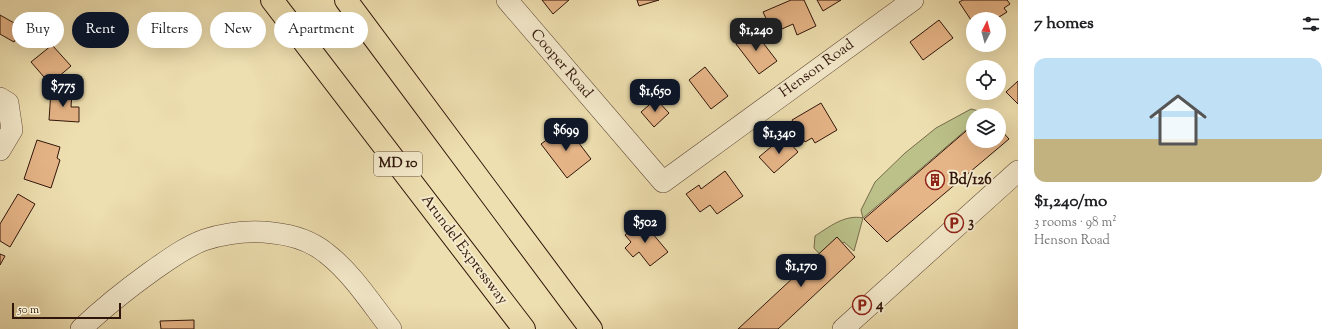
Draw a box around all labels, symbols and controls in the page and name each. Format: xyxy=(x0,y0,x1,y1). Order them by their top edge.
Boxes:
chip: Buy xyxy=(12,12,64,48)
chip: Rent xyxy=(72,12,129,48)
chip: Filters xyxy=(137,12,202,48)
chip: New xyxy=(210,12,266,48)
chip: Apartment xyxy=(274,12,368,48)
north arrow xyxy=(966,12,1006,52)
map controls xyxy=(966,12,1006,148)
text: 7 homes xyxy=(1034,12,1094,36)
icon: filters xyxy=(1300,13,1322,35)
pin: $1,240 xyxy=(723,18,789,52)
text: $1,240 xyxy=(739,22,773,40)
street label: Cooper Road xyxy=(525,25,597,104)
street label: Henson Road xyxy=(775,34,859,103)
button: locate xyxy=(966,60,1006,100)
pin: $775 xyxy=(39,74,87,108)
text: $775 xyxy=(51,78,75,96)
pin: $1,650 xyxy=(622,79,688,113)
text: $1,650 xyxy=(639,83,671,101)
icon: home xyxy=(1142,84,1214,156)
button: layers xyxy=(966,108,1006,148)
pin: $699 xyxy=(542,118,590,152)
pin: $1,340 xyxy=(746,121,812,155)
text: $699 xyxy=(553,122,579,140)
text: $1,340 xyxy=(762,125,796,143)
road number: MD 10 xyxy=(374,152,422,176)
building icon: Bd/126 xyxy=(924,169,946,191)
place label: Bd/126 xyxy=(949,170,992,191)
text: $1,240/mo xyxy=(1034,190,1107,214)
street label: Arundel Expressway xyxy=(416,191,513,310)
pin: $502 xyxy=(621,210,669,244)
parking icon: 3 xyxy=(943,212,965,234)
place label: 3 xyxy=(968,213,974,234)
text: $502 xyxy=(633,214,657,232)
text: 3 rooms · 98 m² xyxy=(1034,214,1117,232)
text: Henson Road xyxy=(1034,232,1110,250)
pin: $1,170 xyxy=(768,254,834,288)
text: $1,170 xyxy=(785,258,817,276)
parking icon: 4 xyxy=(851,294,873,316)
place label: 4 xyxy=(875,295,884,316)
scale bar xyxy=(12,301,121,320)
text: 50 m xyxy=(18,302,39,318)

